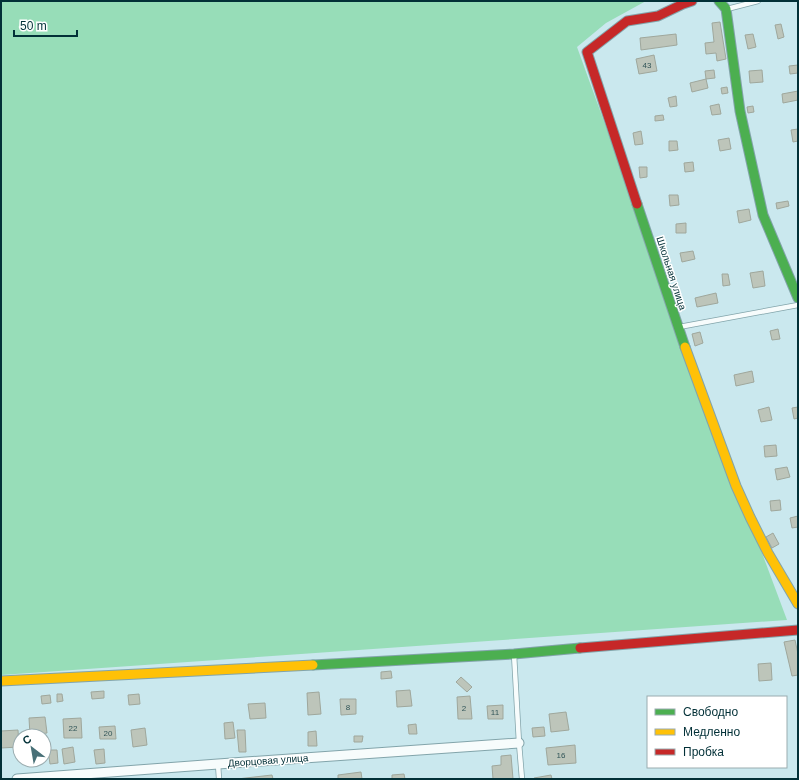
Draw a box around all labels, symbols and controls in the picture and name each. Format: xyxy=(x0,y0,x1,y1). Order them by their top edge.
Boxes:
scale bar xyxy=(14,12,77,38)
text: 50 m xyxy=(20,19,47,33)
house number: 43 xyxy=(643,61,652,70)
street label: Школьная улица xyxy=(654,235,689,312)
legend xyxy=(647,696,787,768)
house number: 8 xyxy=(346,703,351,712)
house number: 2 xyxy=(462,704,467,713)
text: Свободно xyxy=(683,705,738,719)
house number: 11 xyxy=(491,708,500,717)
house number: 22 xyxy=(69,724,78,733)
text: Медленно xyxy=(683,725,740,739)
north arrow xyxy=(12,728,52,768)
house number: 20 xyxy=(104,729,113,738)
text: С xyxy=(20,732,33,747)
text: Пробка xyxy=(683,745,724,759)
house number: 16 xyxy=(557,751,566,760)
street label: Дворцовая улица xyxy=(227,752,309,769)

